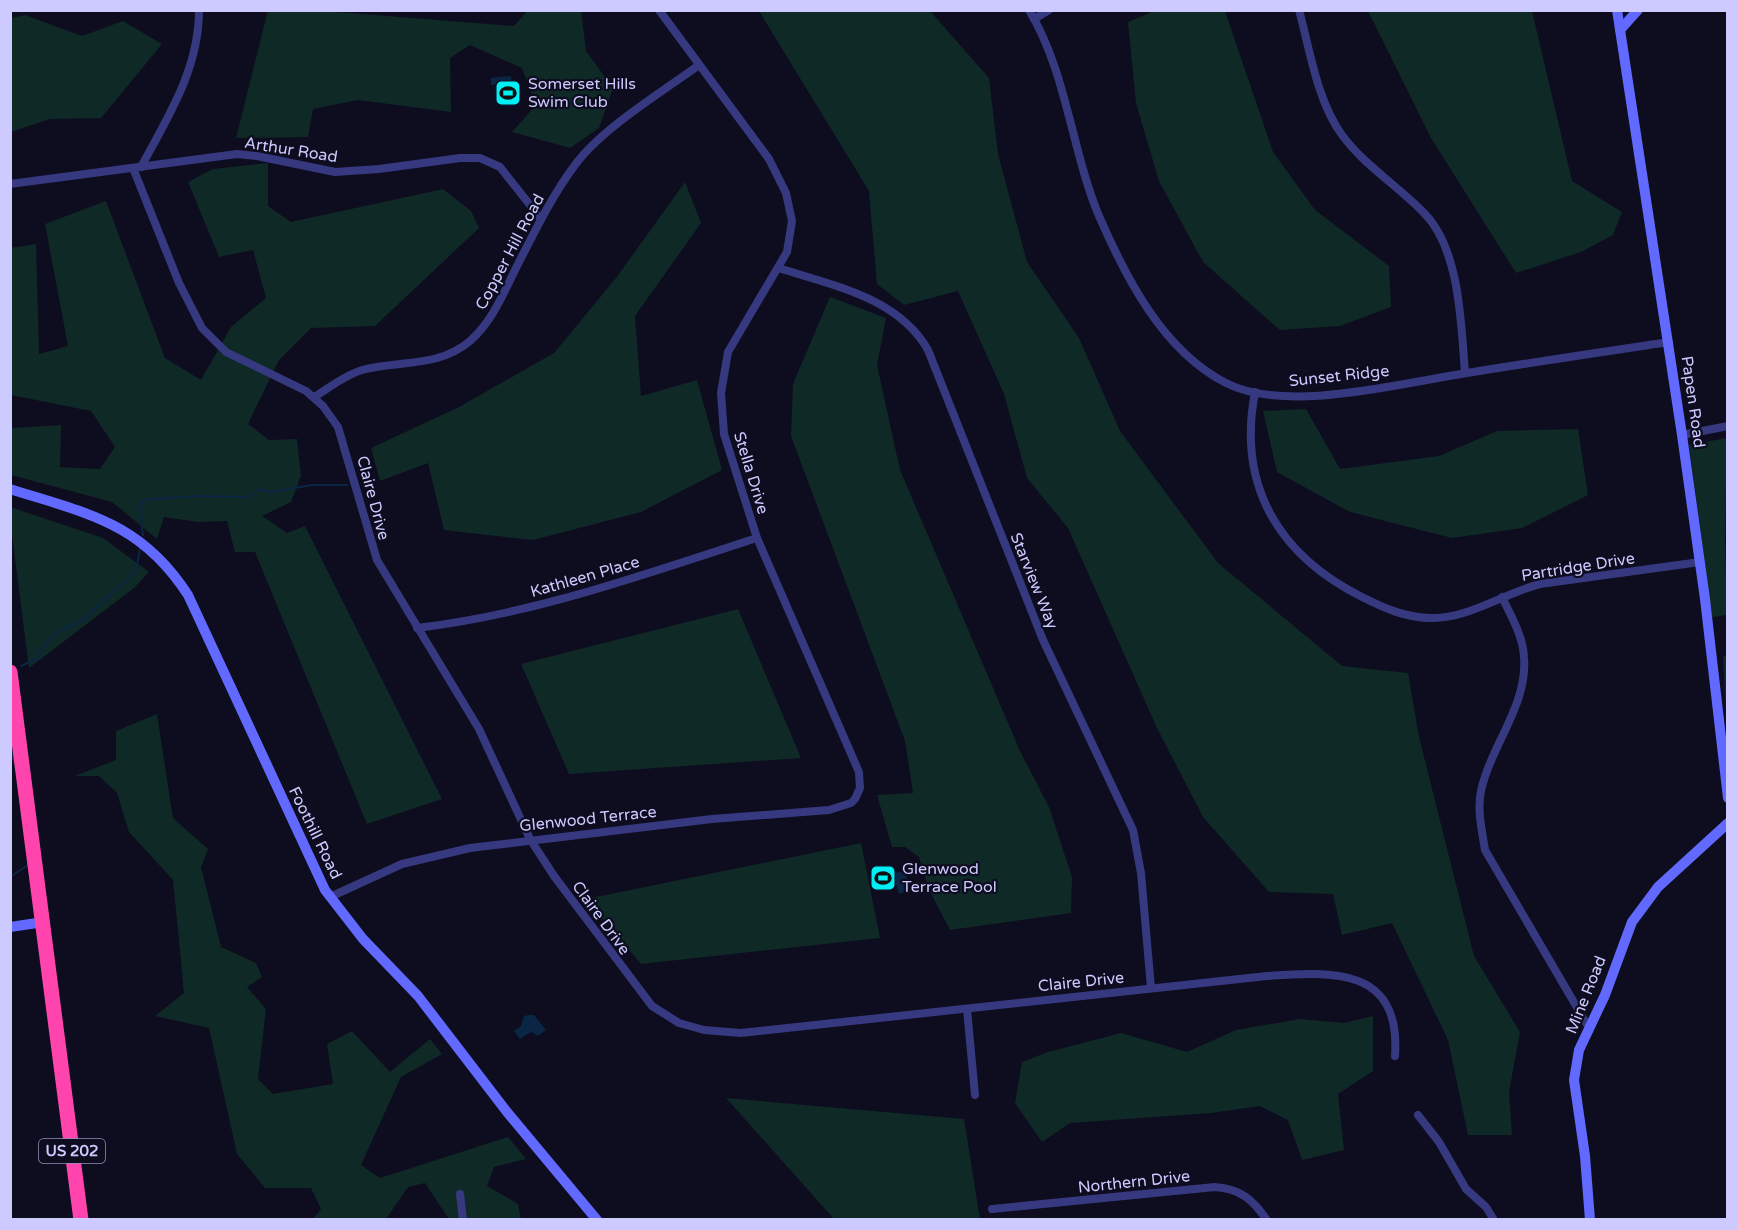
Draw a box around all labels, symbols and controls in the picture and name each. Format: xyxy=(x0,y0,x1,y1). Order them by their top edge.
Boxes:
place label: Somerset Hills Swim Club xyxy=(528,74,636,112)
sports icon: Somerset Hills Swim Club xyxy=(493,78,523,108)
street label: Arthur Road xyxy=(243,133,339,167)
street label: Copper Hill Road xyxy=(471,191,549,313)
street label: Papen Road xyxy=(1677,355,1709,449)
street label: Sunset Ridge xyxy=(1288,361,1390,391)
street label: Stella Drive xyxy=(729,429,773,517)
street label: Claire Drive xyxy=(352,454,394,542)
street label: Starview Way xyxy=(1006,530,1063,632)
street label: Partridge Drive xyxy=(1520,548,1636,586)
street label: Kathleen Place xyxy=(528,552,642,602)
street label: Foothill Road xyxy=(284,783,346,883)
street label: Glenwood Terrace xyxy=(519,802,657,836)
place label: Glenwood Terrace Pool xyxy=(902,859,997,897)
sports icon: Glenwood Terrace Pool xyxy=(868,863,898,893)
street label: Claire Drive xyxy=(567,877,635,959)
street label: Mine Road xyxy=(1561,953,1611,1037)
street label: Claire Drive xyxy=(1037,968,1125,996)
road number: US 202 xyxy=(39,1139,105,1163)
street label: Northern Drive xyxy=(1077,1166,1191,1198)

